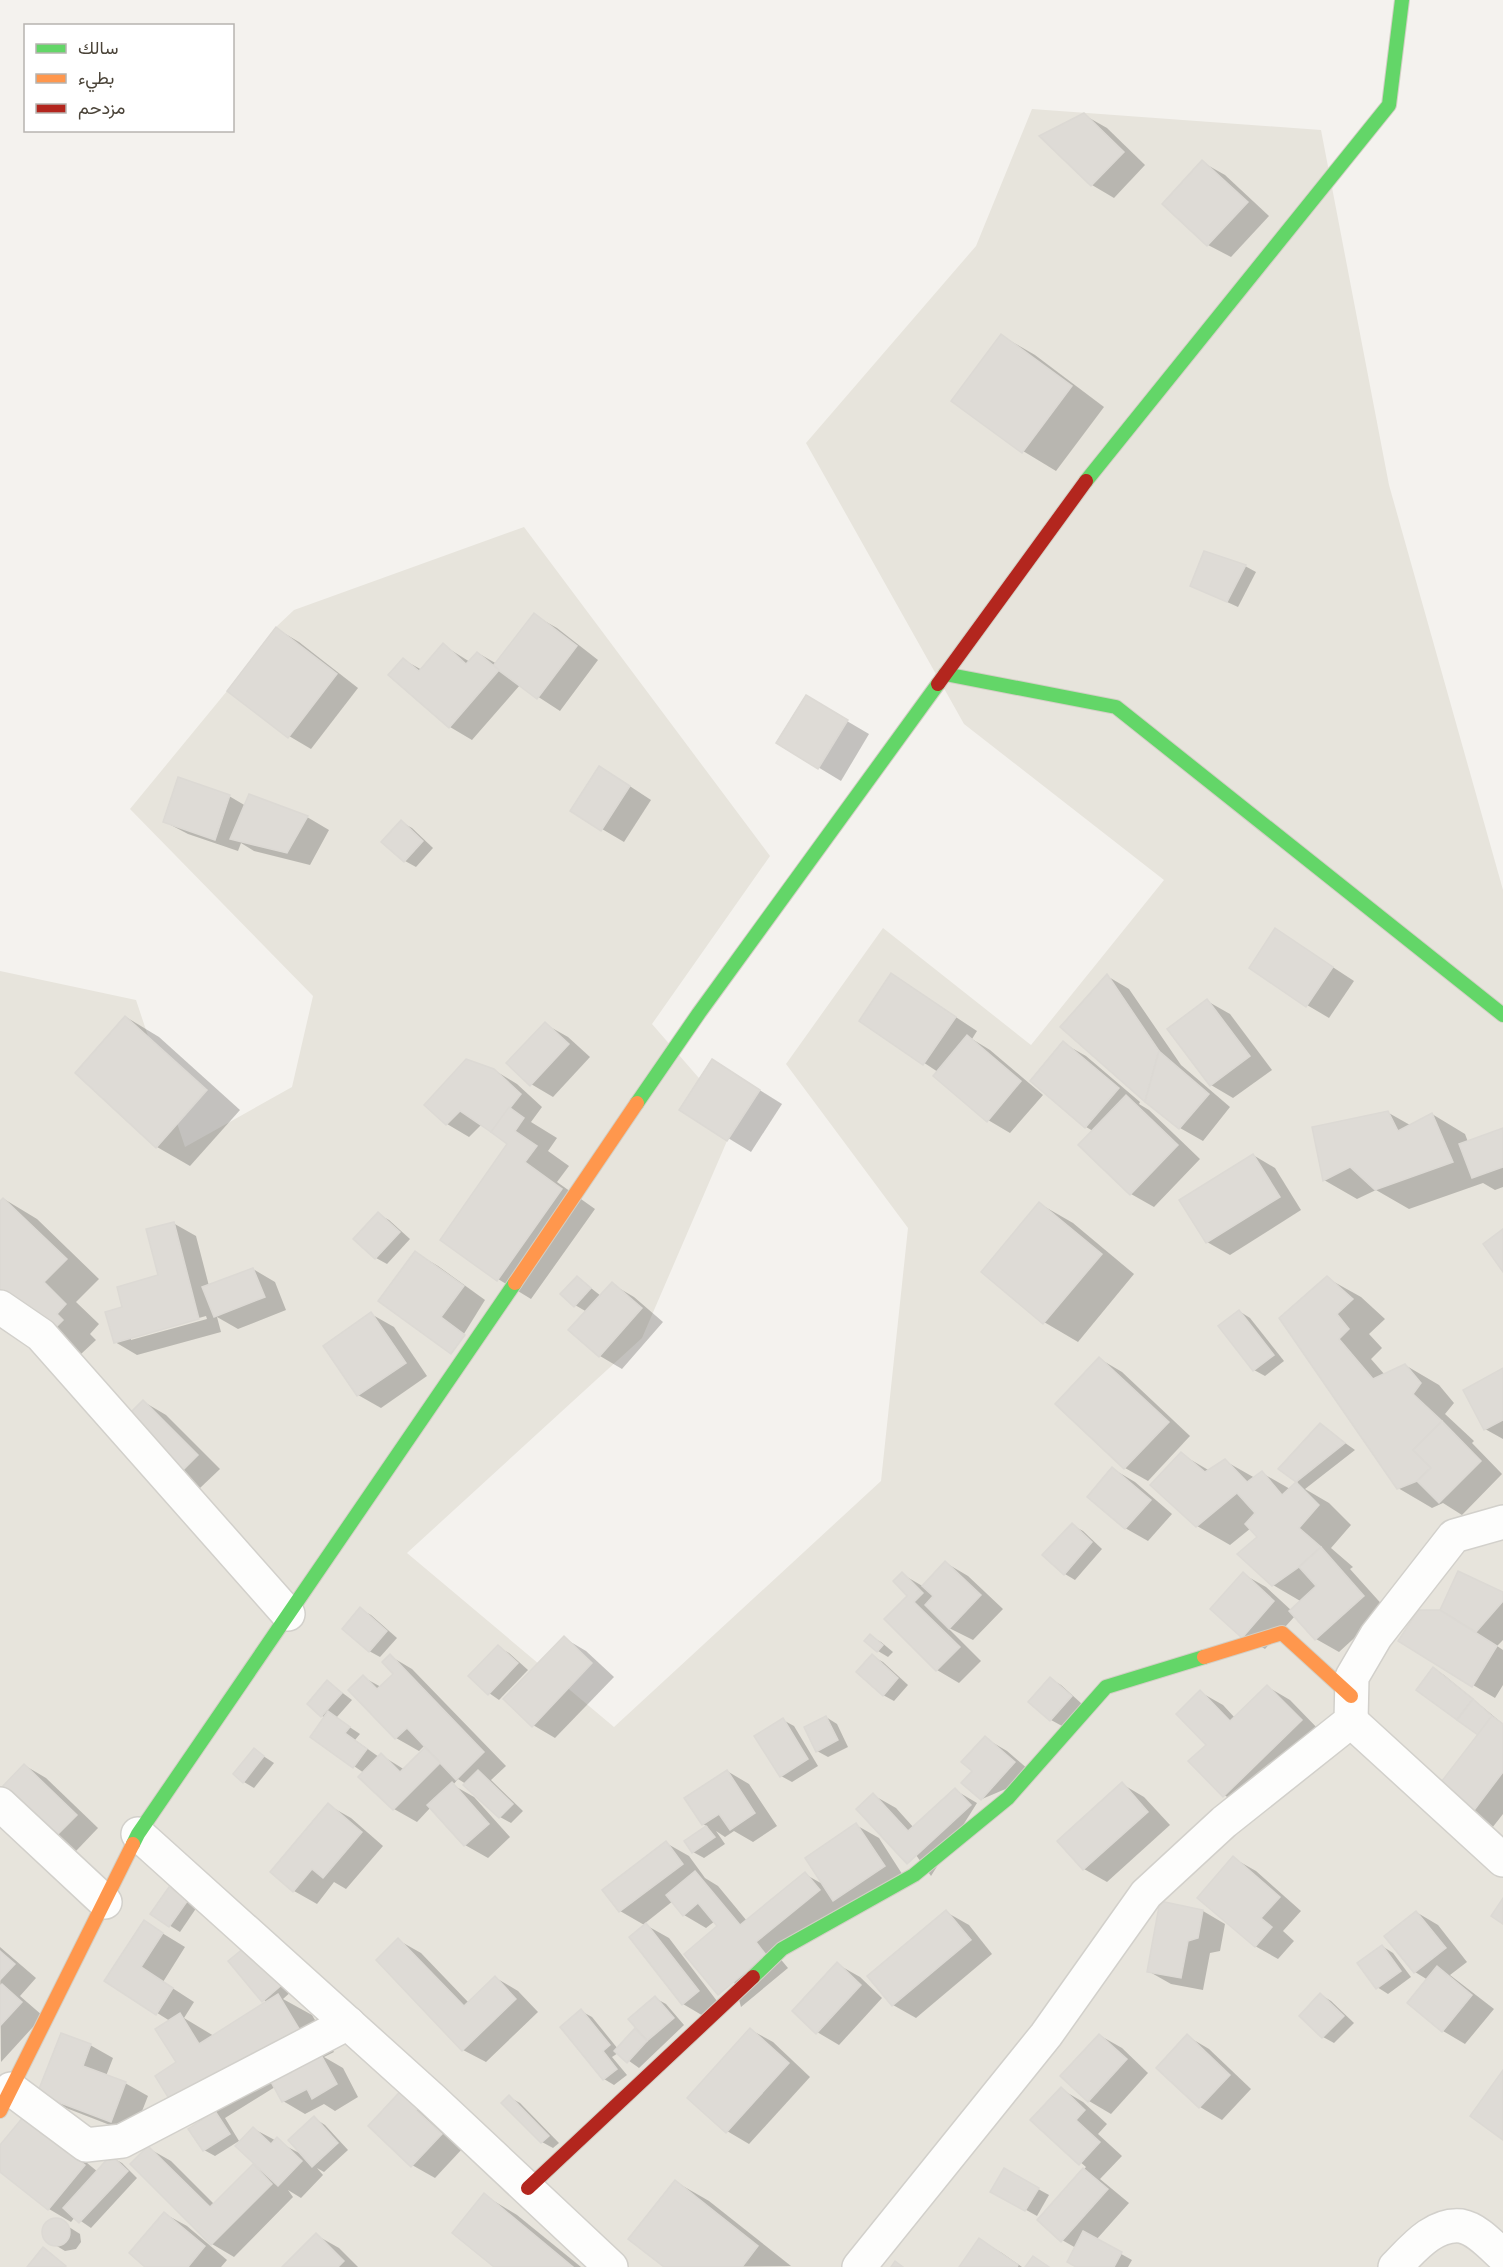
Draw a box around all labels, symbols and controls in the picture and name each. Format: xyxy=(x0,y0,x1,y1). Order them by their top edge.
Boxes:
legend xyxy=(24,24,234,132)
text: سالك xyxy=(78,37,118,59)
text: بطيء xyxy=(78,67,114,93)
text: مزدحم xyxy=(78,97,125,120)

